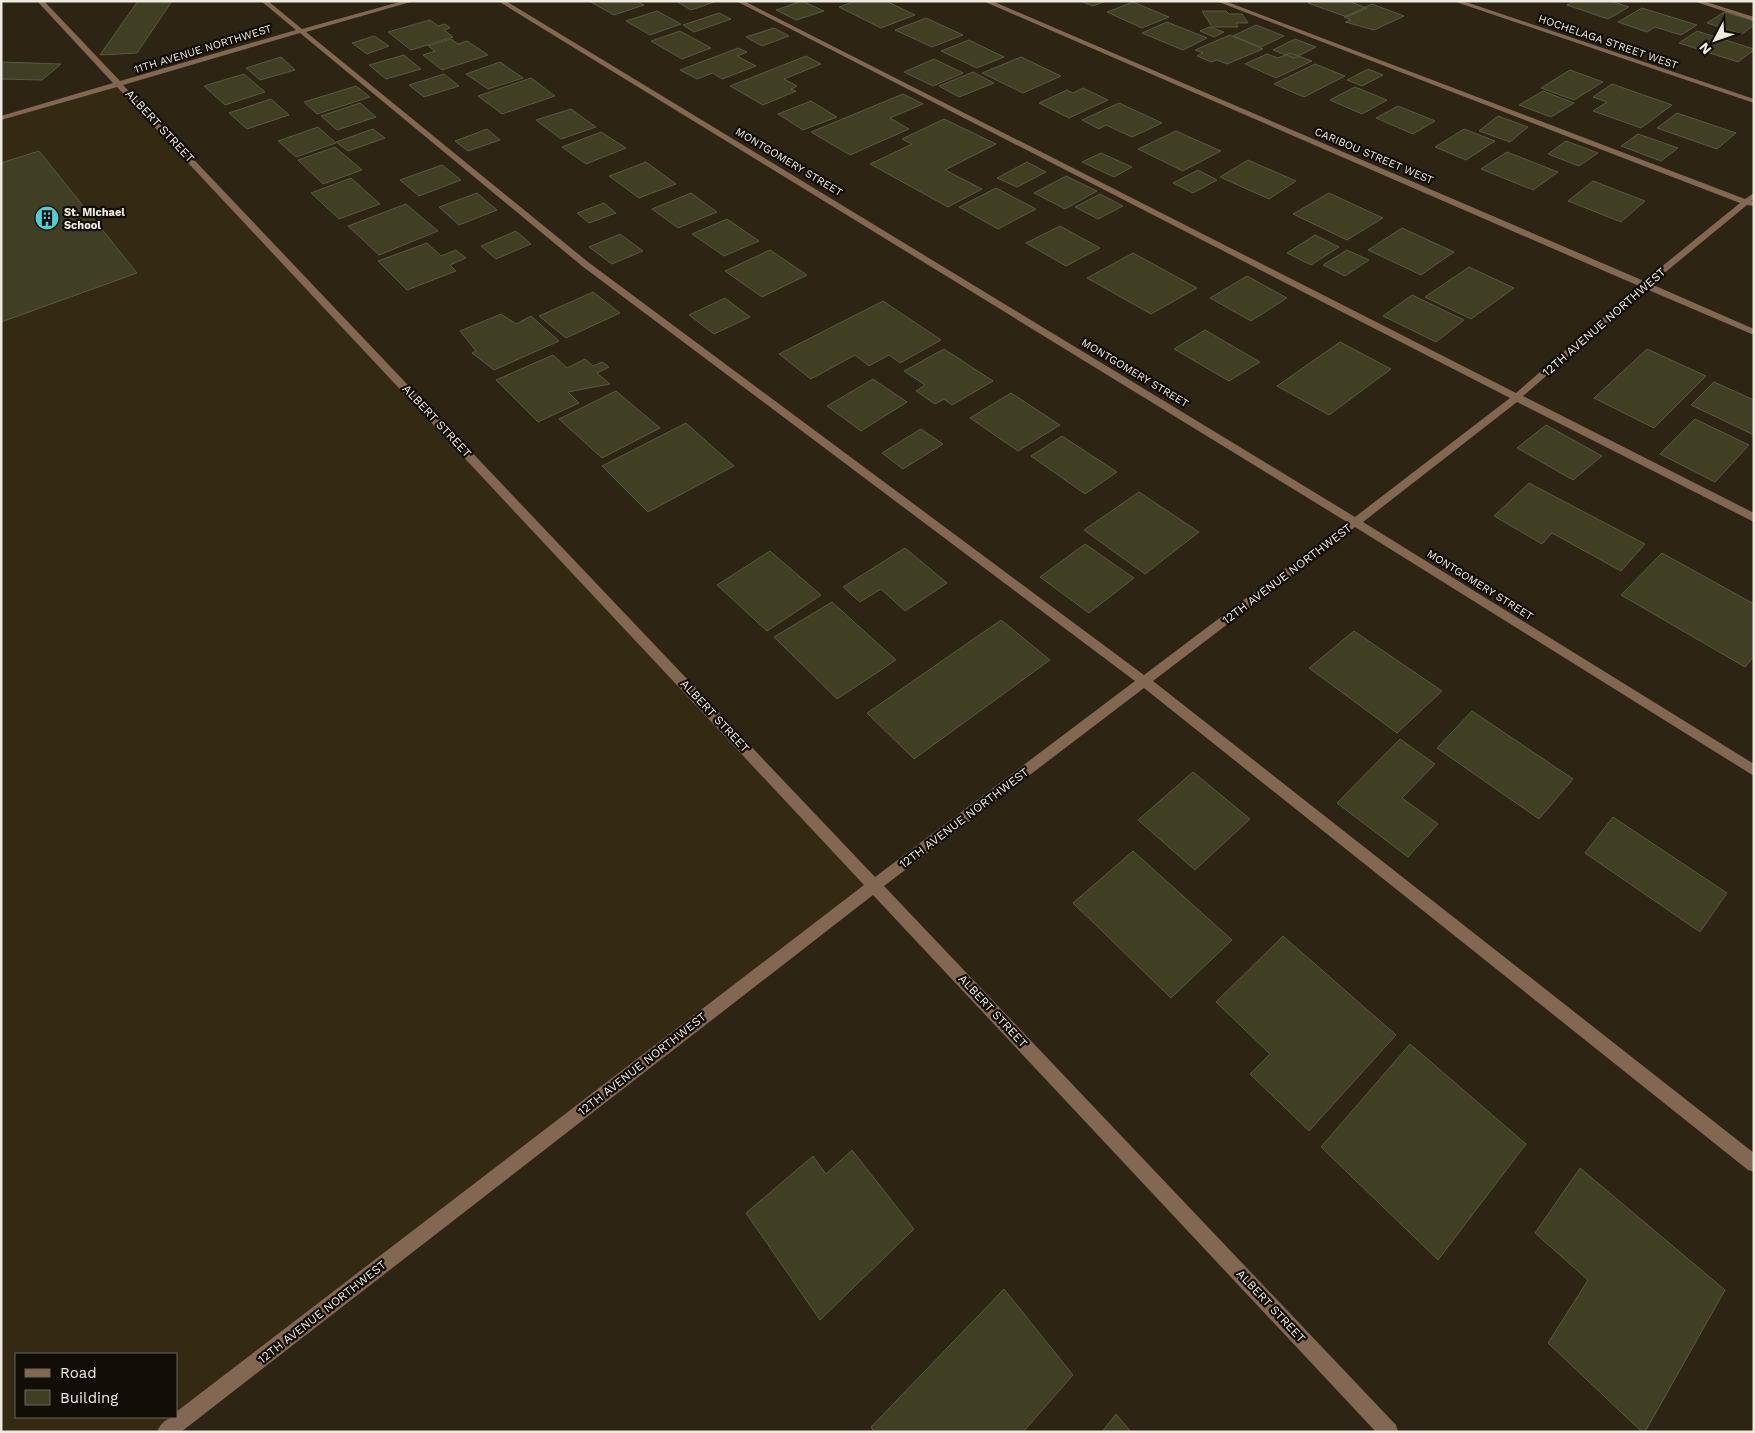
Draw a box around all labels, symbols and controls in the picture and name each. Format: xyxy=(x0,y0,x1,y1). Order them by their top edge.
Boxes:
street label: HOCHELAGA STREET WEST xyxy=(1537,12,1680,72)
north arrow xyxy=(1690,15,1740,65)
street label: 11TH AVENUE NORTHWEST xyxy=(133,22,274,76)
text: N xyxy=(1696,39,1715,58)
street label: ALBERT STREET xyxy=(123,87,197,165)
street label: MONTGOMERY STREET xyxy=(733,125,845,199)
street label: CARIBOU STREET WEST xyxy=(1313,125,1436,187)
building icon: St. Michael School xyxy=(34,205,60,231)
place label: St. Michael School xyxy=(64,206,125,232)
street label: 12TH AVENUE NORTHWEST xyxy=(1540,265,1668,379)
street label: MONTGOMERY STREET xyxy=(1079,336,1191,410)
street label: ALBERT STREET xyxy=(400,382,474,460)
street label: 12TH AVENUE NORTHWEST xyxy=(1220,521,1354,627)
street label: MONTGOMERY STREET xyxy=(1425,547,1536,623)
street label: ALBERT STREET xyxy=(678,677,752,755)
street label: 12TH AVENUE NORTHWEST xyxy=(897,765,1031,871)
street label: ALBERT STREET xyxy=(956,972,1030,1050)
street label: 12TH AVENUE NORTHWEST xyxy=(575,1010,709,1118)
street label: 12TH AVENUE NORTHWEST xyxy=(255,1258,389,1366)
street label: ALBERT STREET xyxy=(1234,1267,1308,1345)
legend xyxy=(15,1353,178,1418)
text: Road xyxy=(60,1364,97,1382)
text: Building xyxy=(60,1389,118,1407)

